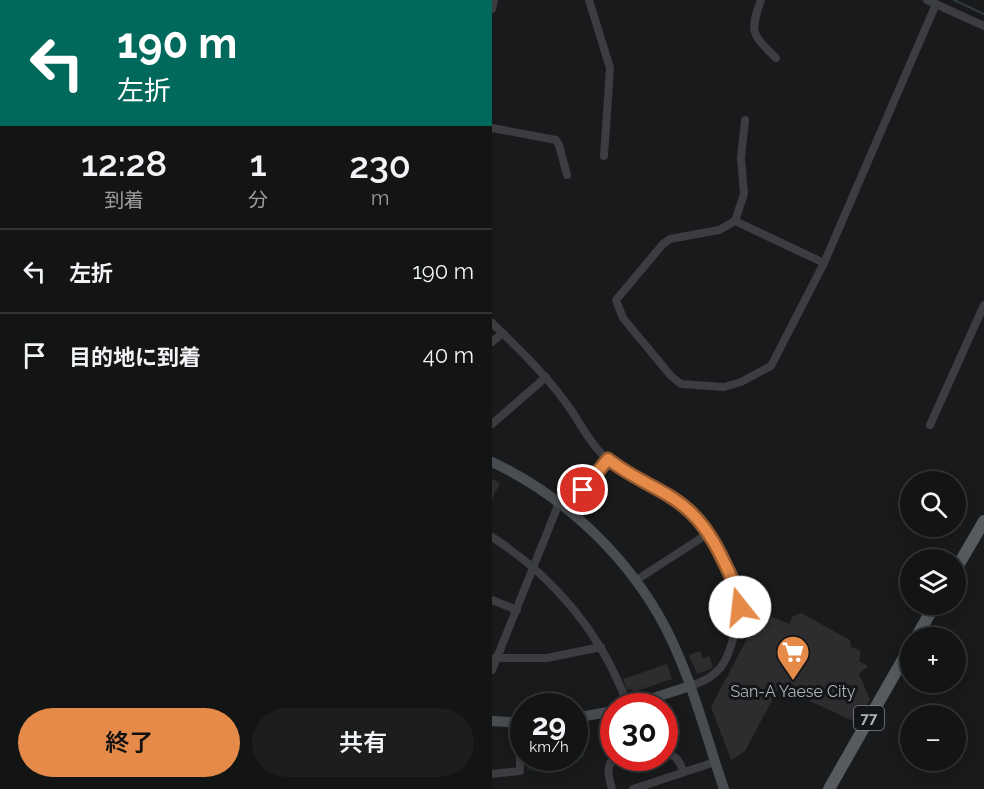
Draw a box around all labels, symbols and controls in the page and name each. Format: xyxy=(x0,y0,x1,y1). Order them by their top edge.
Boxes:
text: 190 m xyxy=(117,19,237,68)
icon: left xyxy=(18,24,96,102)
text: 左折 xyxy=(117,75,171,106)
text: 12:28 xyxy=(81,142,167,184)
text: 1 xyxy=(250,142,267,184)
text: 230 xyxy=(349,144,411,186)
text: m xyxy=(371,186,389,210)
text: 到着 xyxy=(104,188,144,212)
text: 分 xyxy=(248,188,268,212)
icon: left xyxy=(18,255,51,288)
text: 190 m xyxy=(412,258,474,284)
text: 左折 xyxy=(69,260,113,286)
icon: arrive xyxy=(18,339,51,372)
text: 40 m xyxy=(423,342,474,368)
text: 目的地に到着 xyxy=(69,344,201,370)
pin xyxy=(557,464,608,515)
map controls xyxy=(900,471,966,771)
button: search xyxy=(900,471,966,537)
icon: arrive xyxy=(566,473,599,506)
button: layers xyxy=(900,549,966,615)
position arrow xyxy=(708,575,772,639)
button: + xyxy=(900,627,966,693)
supermarket icon: San-A Yaese City xyxy=(775,634,811,681)
place label: San-A Yaese City xyxy=(730,682,856,701)
speed limit sign: 30 xyxy=(600,693,678,771)
button: − xyxy=(900,705,966,771)
road number: 77 xyxy=(854,706,884,730)
text: 29 xyxy=(532,707,566,742)
button: 終了 xyxy=(18,708,240,777)
button: 共有 xyxy=(252,708,474,777)
text: km/h xyxy=(529,738,569,756)

